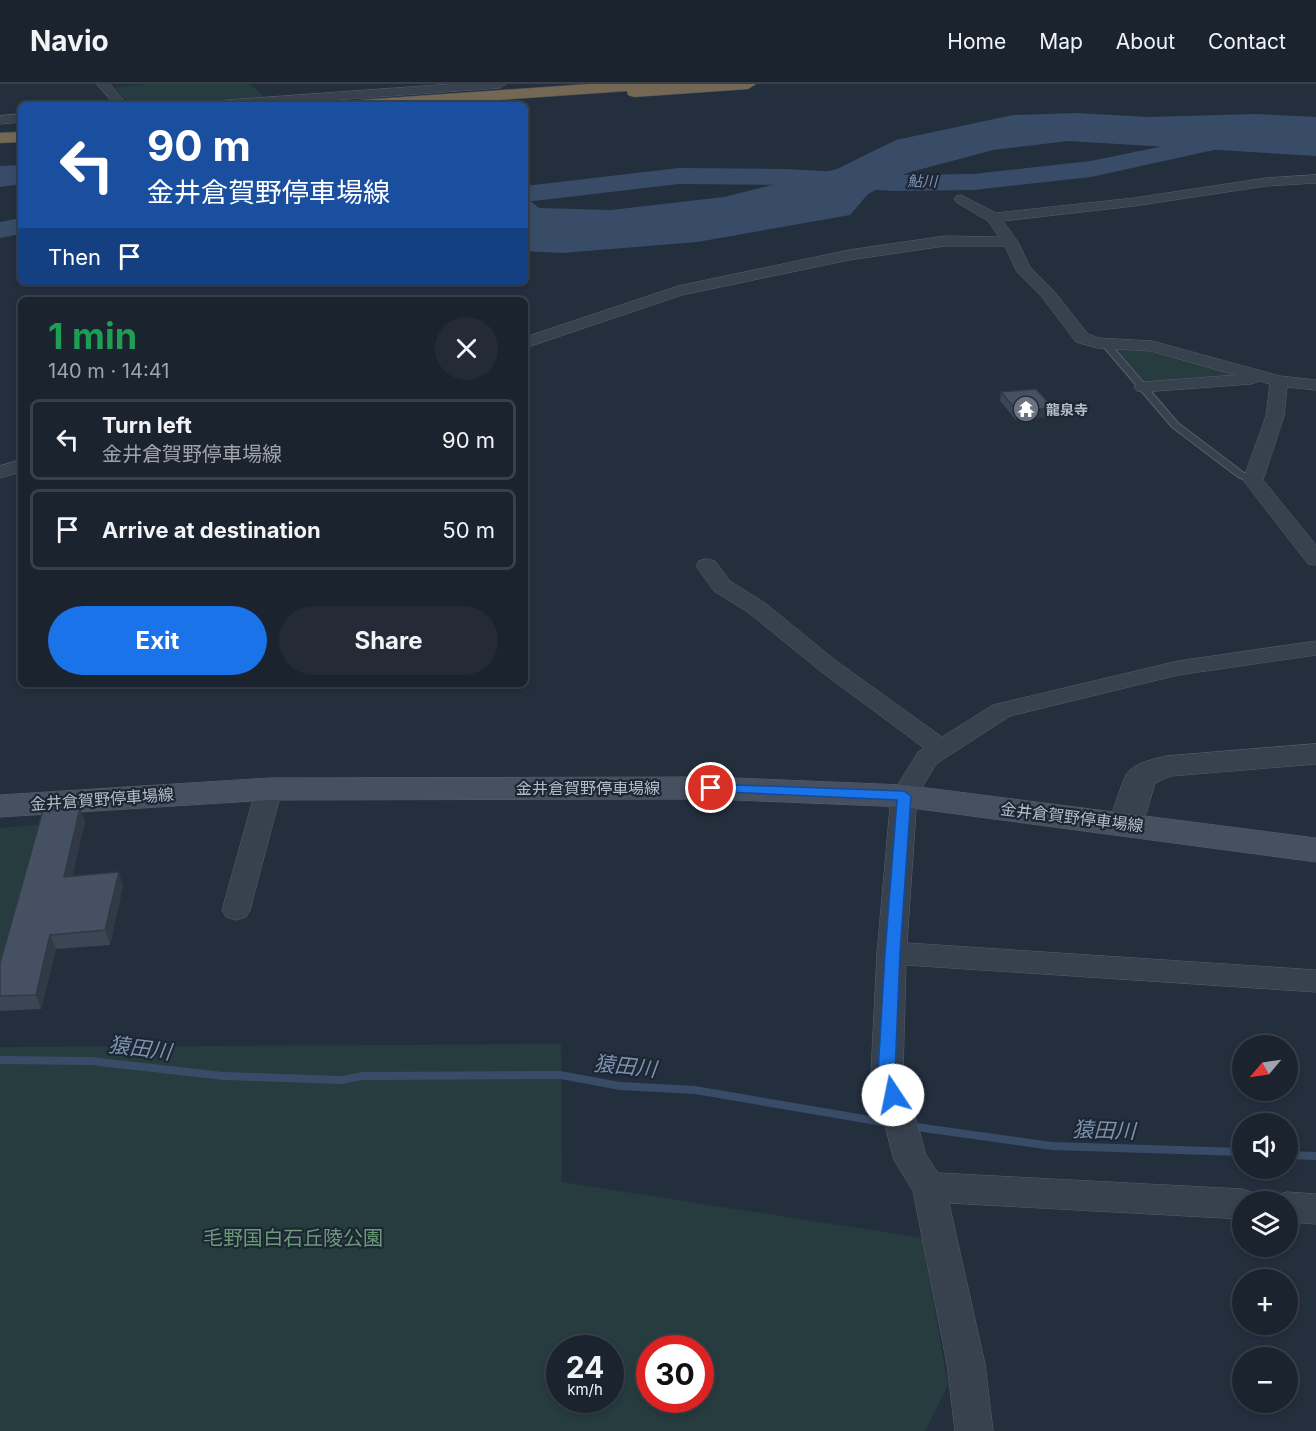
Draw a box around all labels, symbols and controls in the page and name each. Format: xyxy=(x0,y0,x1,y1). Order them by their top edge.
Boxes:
text: Navio xyxy=(30,24,109,58)
text: Home xyxy=(947,29,1006,54)
text: Map xyxy=(1039,29,1083,54)
text: About xyxy=(1116,29,1175,54)
text: Contact xyxy=(1208,29,1286,54)
text: 90 m xyxy=(147,120,251,171)
icon: left xyxy=(48,126,126,204)
water label: 鮎川 xyxy=(907,171,939,191)
text: 金井倉賀野停車場線 xyxy=(147,176,390,209)
icon: arrive xyxy=(113,240,146,273)
text: Then xyxy=(48,244,101,270)
text: 1 min xyxy=(48,314,137,358)
button: close xyxy=(435,317,498,380)
text: 140 m · 14:41 xyxy=(48,359,169,383)
temple icon: 龍泉寺 xyxy=(1011,394,1041,424)
place label: 龍泉寺 xyxy=(1046,401,1088,418)
text: Turn left xyxy=(102,412,192,438)
icon: left xyxy=(51,423,84,456)
text: 90 m xyxy=(442,427,495,453)
text: 金井倉賀野停車場線 xyxy=(102,442,282,466)
icon: arrive xyxy=(51,513,84,546)
text: Arrive at destination xyxy=(102,517,321,543)
text: 50 m xyxy=(442,517,495,543)
button: Exit xyxy=(48,606,267,675)
button: Share xyxy=(279,606,498,675)
pin xyxy=(685,762,736,813)
icon: arrive xyxy=(694,771,727,804)
street label: 金井倉賀野停車場線 xyxy=(516,778,660,798)
street label: 金井倉賀野停車場線 xyxy=(29,784,175,814)
street label: 金井倉賀野停車場線 xyxy=(999,798,1145,836)
water label: 猿田川 xyxy=(107,1032,175,1064)
north arrow xyxy=(1232,1035,1298,1101)
map controls xyxy=(1232,1035,1298,1413)
water label: 猿田川 xyxy=(592,1050,660,1082)
position arrow xyxy=(861,1063,925,1127)
button: sound xyxy=(1232,1113,1298,1179)
water label: 猿田川 xyxy=(1072,1116,1138,1144)
button: layers xyxy=(1232,1191,1298,1257)
park label: 毛野国白石丘陵公園 xyxy=(203,1226,383,1250)
button: + xyxy=(1232,1269,1298,1335)
speed limit sign: 30 xyxy=(636,1335,714,1413)
button: − xyxy=(1232,1347,1298,1413)
text: 24 xyxy=(566,1349,604,1385)
text: km/h xyxy=(567,1380,603,1399)

